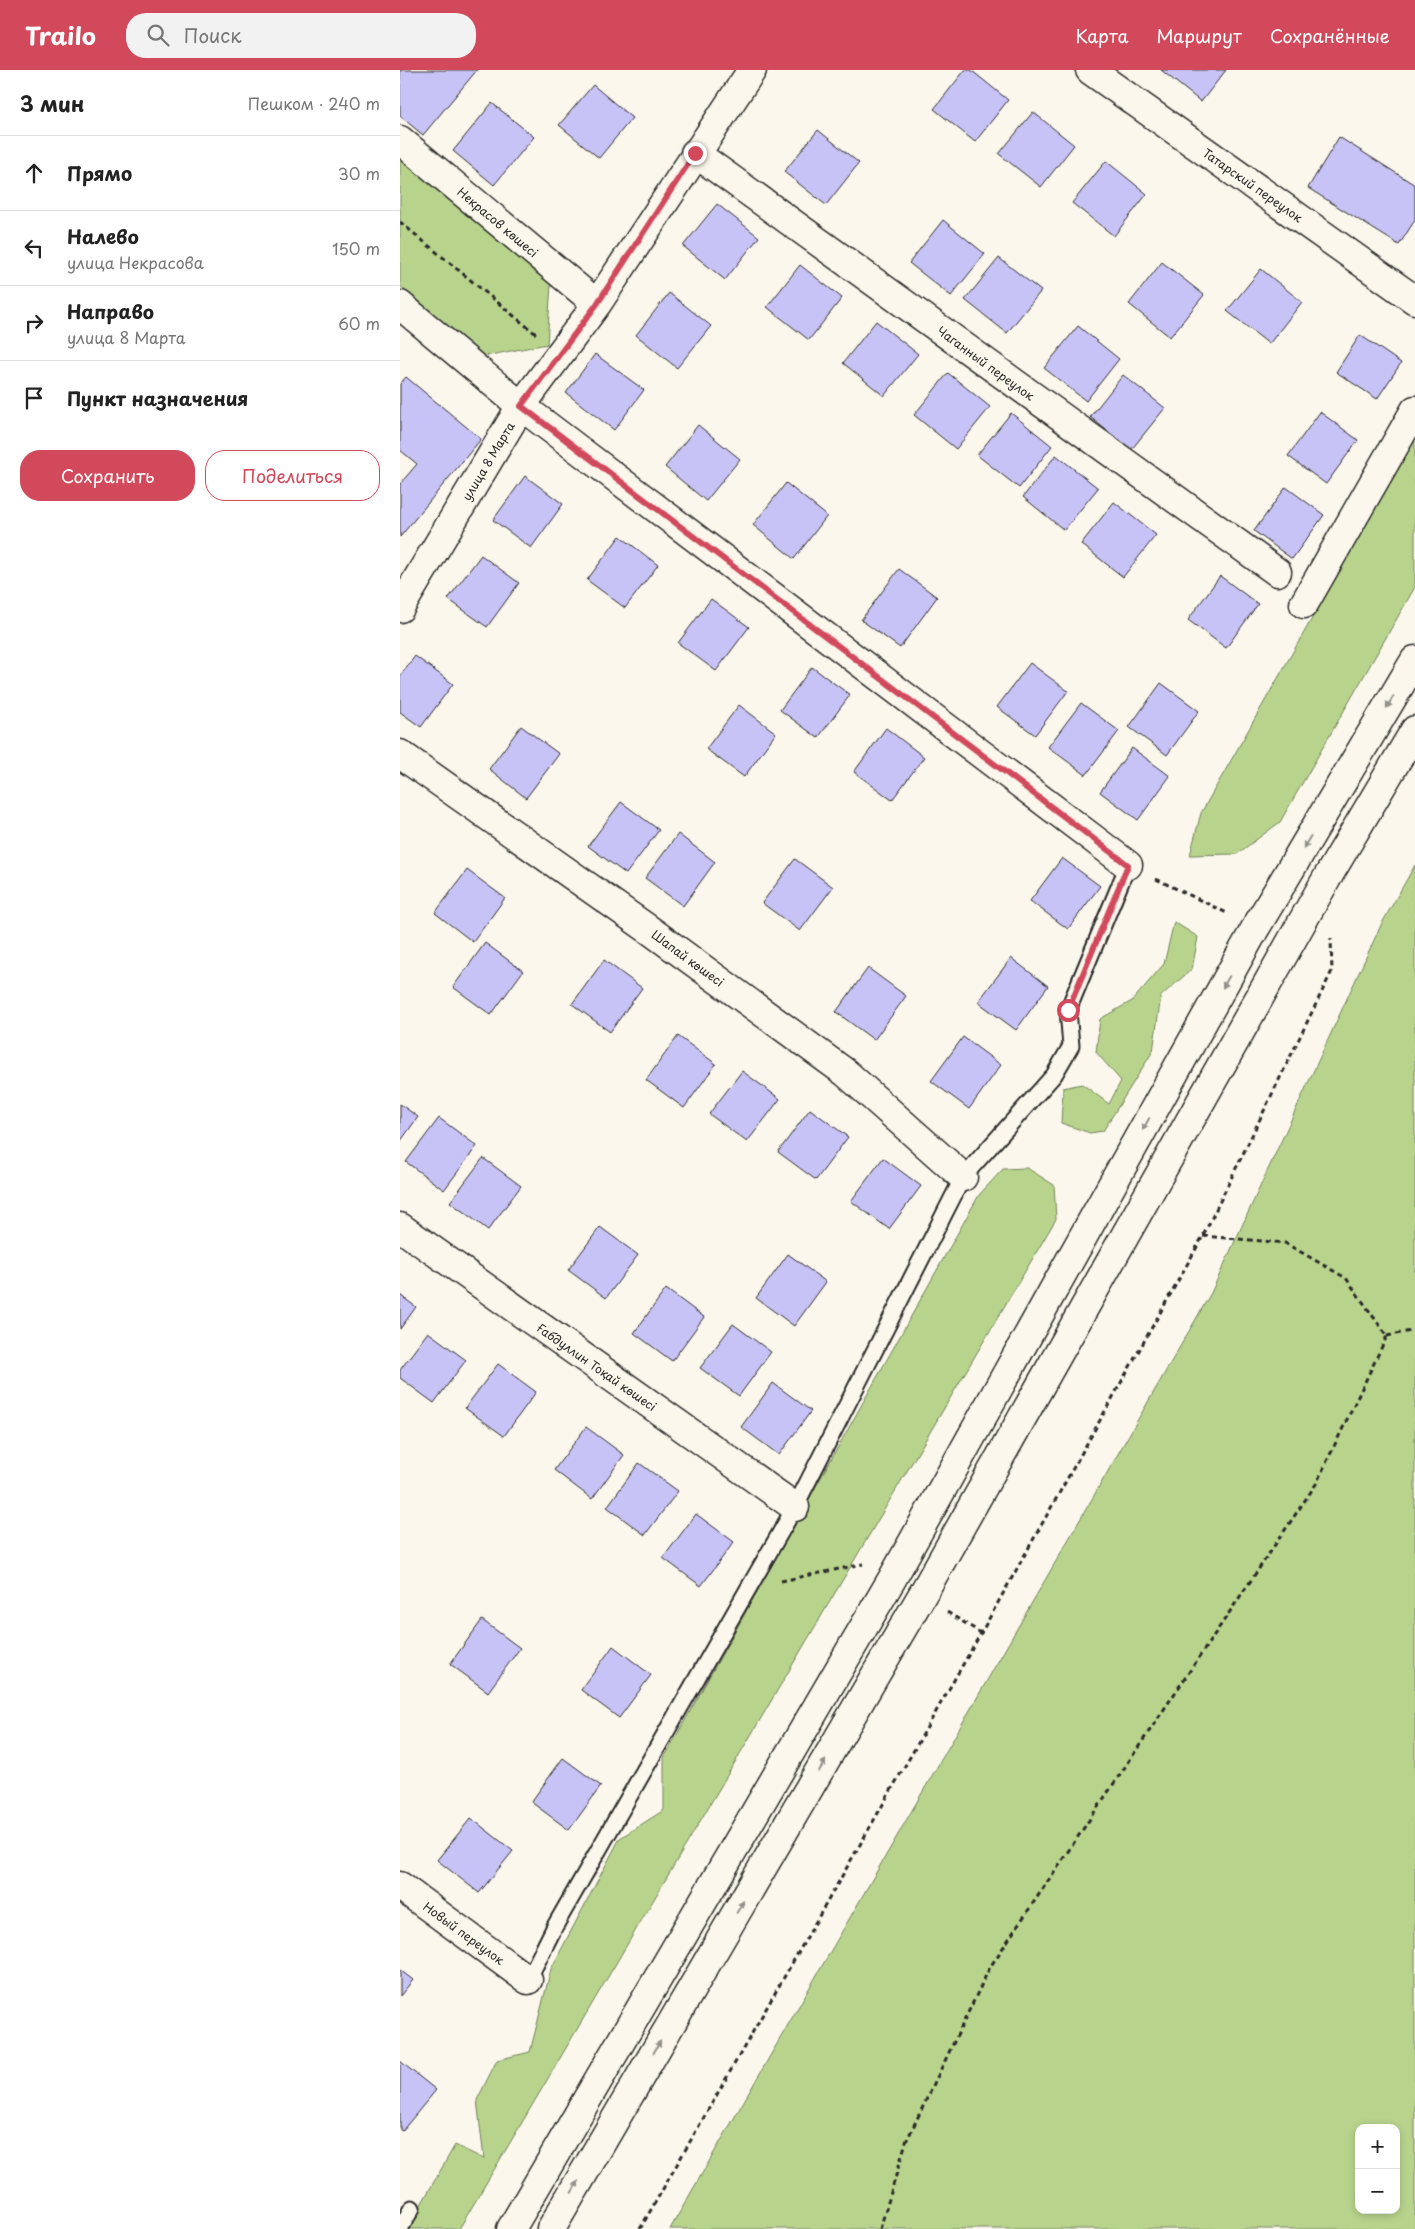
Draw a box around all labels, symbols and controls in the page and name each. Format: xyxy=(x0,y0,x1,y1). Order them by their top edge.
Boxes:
search box xyxy=(126,13,476,58)
text: Trailo xyxy=(25,17,96,53)
icon: search xyxy=(144,21,172,49)
text: Поиск xyxy=(184,21,242,49)
text: Карта xyxy=(1076,22,1128,49)
text: Маршрут xyxy=(1156,22,1242,49)
text: Сохранённые xyxy=(1270,22,1390,49)
text: 3 мин xyxy=(20,87,84,119)
text: Пешком · 240 m xyxy=(248,91,380,115)
route end xyxy=(684,142,707,165)
street label: Татарский переулок xyxy=(1199,144,1307,227)
icon: ahead xyxy=(20,159,48,187)
text: Прямо xyxy=(67,159,132,187)
text: 30 m xyxy=(338,161,380,185)
street label: Некрасов көшесі xyxy=(454,183,542,261)
text: Налево xyxy=(67,222,139,250)
icon: left xyxy=(20,234,48,262)
text: 150 m xyxy=(332,236,380,260)
text: улица Некрасова xyxy=(67,250,204,274)
text: Направо xyxy=(67,297,154,325)
icon: right xyxy=(20,309,48,337)
text: 60 m xyxy=(338,311,380,335)
street label: Чаганный переулок xyxy=(934,321,1039,405)
text: улица 8 Марта xyxy=(67,325,186,349)
icon: arrive xyxy=(20,384,48,412)
text: Пункт назначения xyxy=(67,384,248,412)
street label: улица 8 Марта xyxy=(457,418,519,504)
button: Сохранить xyxy=(20,450,195,501)
button: Поделиться xyxy=(205,450,380,501)
one-way arrow xyxy=(1386,695,1395,708)
one-way arrow xyxy=(1303,835,1312,848)
street label: Шапай көшесі xyxy=(648,926,728,990)
one-way arrow xyxy=(1221,976,1230,989)
route start xyxy=(1057,999,1080,1022)
one-way arrow xyxy=(1142,1117,1151,1131)
street label: Ғабдуллин Тоқай көшесі xyxy=(534,1319,660,1415)
one-way arrow xyxy=(818,1759,826,1774)
street label: Новый переулок xyxy=(420,1897,509,1969)
one-way arrow xyxy=(735,1900,744,1913)
one-way arrow xyxy=(653,2040,662,2053)
map controls xyxy=(1355,2124,1400,2214)
button: + xyxy=(1355,2124,1400,2169)
button: − xyxy=(1355,2169,1400,2214)
one-way arrow xyxy=(571,2180,580,2193)

